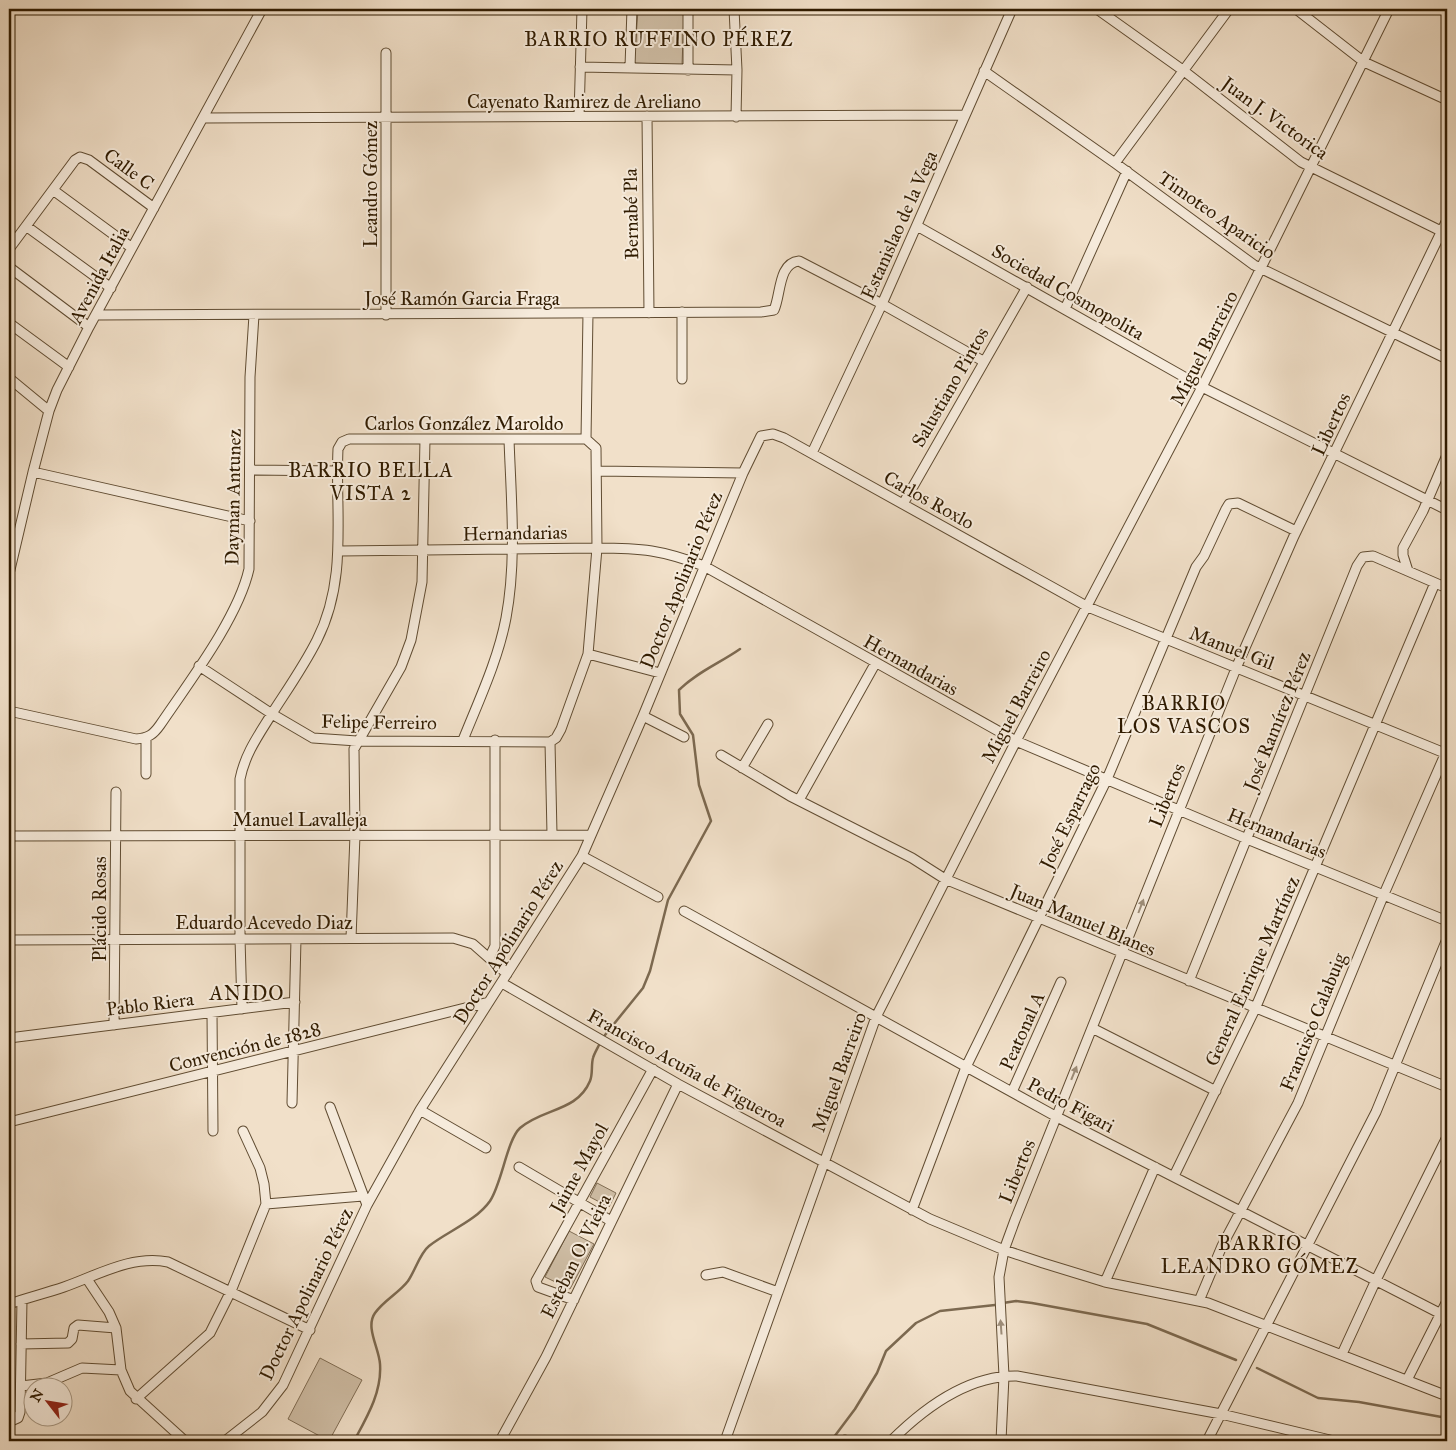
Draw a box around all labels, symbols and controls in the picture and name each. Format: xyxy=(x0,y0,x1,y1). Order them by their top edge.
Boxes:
district label: BARRIO RUFFINO PÉREZ xyxy=(524,25,794,51)
street label: Juan J. Victorica xyxy=(1215,70,1334,166)
street label: Cayenato Ramirez de Areliano xyxy=(467,90,701,113)
street label: Leandro Gómez xyxy=(359,120,382,247)
street label: Calle C xyxy=(100,143,158,195)
street label: Estanislao de la Vega xyxy=(856,146,943,303)
street label: Timoteo Aparicio xyxy=(1154,166,1280,264)
street label: Bernabé Pla xyxy=(619,167,643,260)
street label: Avenida Italia xyxy=(63,222,135,328)
street label: Sociedad Cosmopolita xyxy=(988,239,1149,346)
street label: José Ramón Garcia Fraga xyxy=(362,287,561,311)
street label: Miguel Barreiro xyxy=(1165,287,1244,410)
street label: Salustiano Pintos xyxy=(906,323,994,451)
street label: Libertos xyxy=(1306,389,1356,459)
street label: Carlos González Maroldo xyxy=(365,412,564,435)
street label: Dayman Antunez xyxy=(220,428,246,566)
district label: BARRIO BELLA VISTA 2 xyxy=(288,458,454,505)
street label: Carlos Roxlo xyxy=(880,466,978,534)
street label: Doctor Apolinario Pérez xyxy=(635,488,727,672)
street label: Hernandarias xyxy=(462,521,568,545)
street label: Manuel Gil xyxy=(1186,621,1279,675)
street label: Hernandarias xyxy=(860,630,962,700)
street label: Miguel Barreiro xyxy=(976,645,1057,767)
street label: José Ramírez Pérez xyxy=(1238,648,1316,796)
district label: BARRIO LOS VASCOS xyxy=(1117,691,1251,738)
street label: Felipe Ferreiro xyxy=(321,709,437,735)
street label: José Esparrago xyxy=(1034,759,1107,875)
street label: Libertos xyxy=(1144,760,1190,830)
street label: Hernandarias xyxy=(1224,803,1330,863)
street label: Manuel Lavalleja xyxy=(233,808,368,831)
street label: Plácido Rosas xyxy=(88,856,111,962)
street label: Doctor Apolinario Pérez xyxy=(448,856,568,1028)
street label: General Enrique Martínez xyxy=(1200,872,1305,1070)
street label: Juan Manuel Blanes xyxy=(1005,878,1159,962)
one-way arrow xyxy=(1137,899,1145,913)
street label: Eduardo Acevedo Diaz xyxy=(175,911,353,934)
street label: Francisco Calabuig xyxy=(1275,949,1352,1095)
district label: ANIDO xyxy=(208,981,285,1005)
street label: Pablo Riera xyxy=(105,987,196,1021)
street label: Peatonal A xyxy=(995,988,1049,1074)
street label: Francisco Acuña de Figueroa xyxy=(583,1004,791,1134)
street label: Miguel Barreiro xyxy=(807,1009,872,1135)
street label: Convención de 1828 xyxy=(167,1017,323,1077)
one-way arrow xyxy=(1071,1066,1079,1080)
street label: Pedro Figari xyxy=(1023,1072,1119,1138)
street label: Jaime Mayol xyxy=(544,1118,614,1219)
street label: Libertos xyxy=(994,1136,1040,1206)
street label: Esteban O. Vieira xyxy=(536,1189,616,1322)
street label: Doctor Apolinario Pérez xyxy=(254,1204,358,1384)
district label: BARRIO LEANDRO GÓMEZ xyxy=(1161,1231,1359,1278)
one-way arrow xyxy=(996,1319,1004,1335)
north arrow xyxy=(22,1378,72,1428)
text: N xyxy=(27,1386,48,1405)

